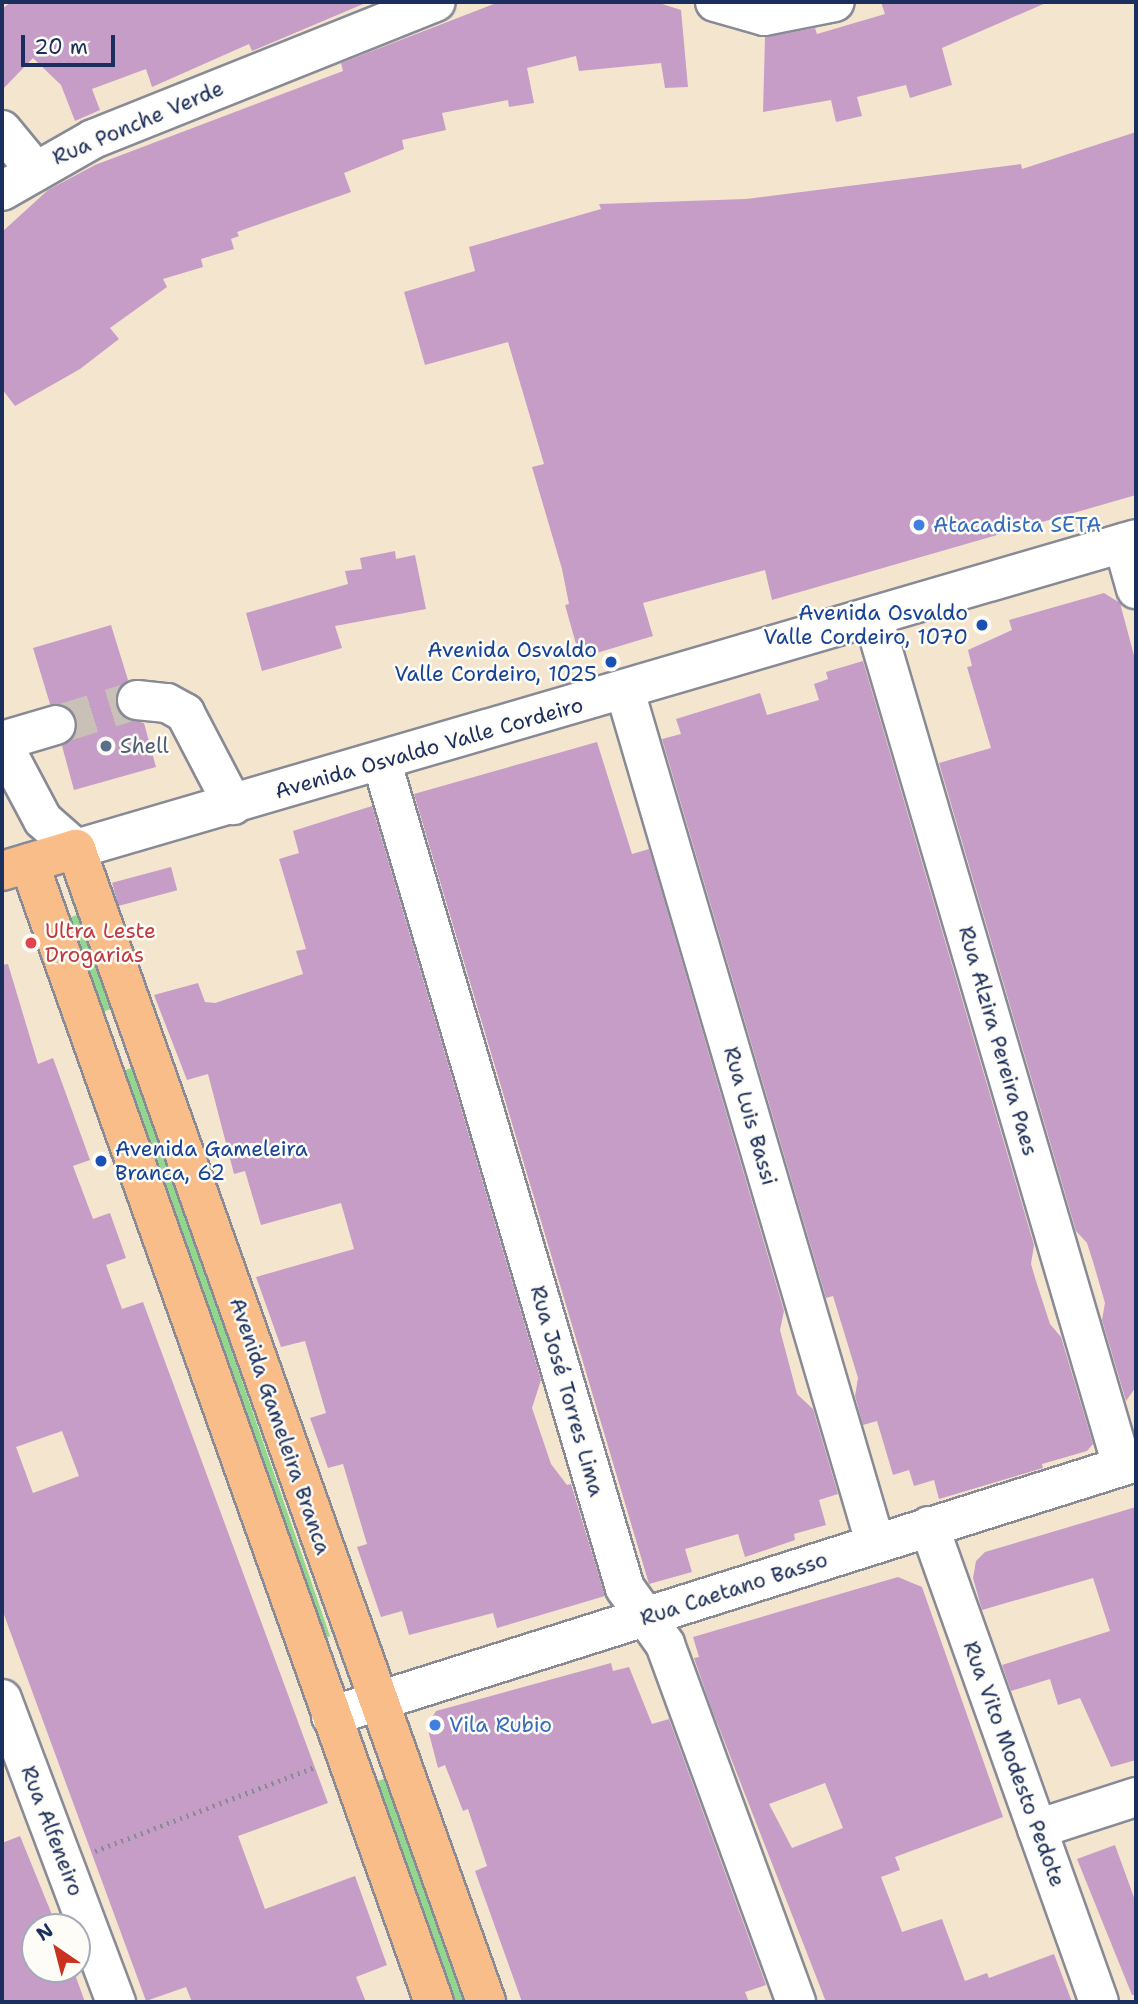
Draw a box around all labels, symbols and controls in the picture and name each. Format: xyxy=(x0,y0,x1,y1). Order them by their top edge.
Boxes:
scale bar xyxy=(24,21,119,65)
text: 20 m xyxy=(34,33,88,61)
street label: Rua Ponche Verde xyxy=(49,76,227,170)
place label: Atacadista SETA xyxy=(933,512,1101,538)
marker: Atacadista SETA xyxy=(911,517,927,533)
place label: Avenida Osvaldo Valle Cordeiro, 1070 xyxy=(763,600,968,650)
marker: Avenida Osvaldo Valle Cordeiro, 1070 xyxy=(974,617,990,633)
place label: Avenida Osvaldo Valle Cordeiro, 1025 xyxy=(394,637,597,687)
marker: Avenida Osvaldo Valle Cordeiro, 1025 xyxy=(603,654,619,670)
street label: Avenida Osvaldo Valle Cordeiro xyxy=(272,692,586,804)
place label: Shell xyxy=(120,733,169,759)
marker: Shell xyxy=(98,738,114,754)
place label: Ultra Leste Drogarias xyxy=(45,918,156,968)
street label: Rua Alzira Pereira Paes xyxy=(953,923,1043,1159)
marker: Ultra Leste Drogarias xyxy=(23,935,39,951)
street label: Rua Luis Bassi xyxy=(718,1044,782,1188)
place label: Avenida Gameleira Branca, 62 xyxy=(115,1136,308,1186)
marker: Avenida Gameleira Branca, 62 xyxy=(93,1153,109,1169)
street label: Rua José Torres Lima xyxy=(525,1283,609,1499)
street label: Avenida Gameleira Branca xyxy=(224,1294,336,1558)
street label: Rua Caetano Basso xyxy=(637,1547,831,1631)
street label: Rua Vito Modesto Pedote xyxy=(958,1638,1070,1890)
place label: Vila Rubio xyxy=(449,1712,552,1738)
marker: Vila Rubio xyxy=(427,1717,443,1733)
street label: Rua Alfeneiro xyxy=(16,1762,88,1900)
north arrow xyxy=(21,1913,91,1983)
text: N xyxy=(31,1917,58,1947)

